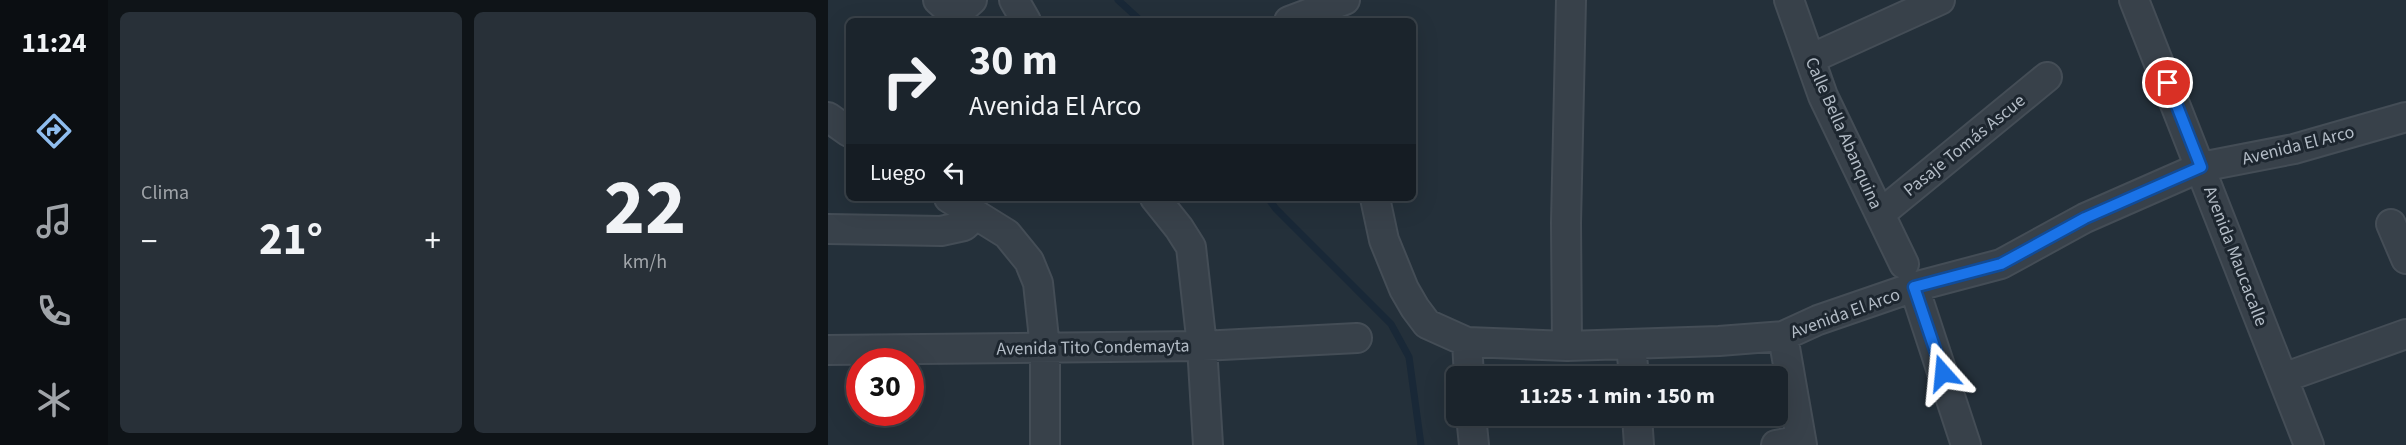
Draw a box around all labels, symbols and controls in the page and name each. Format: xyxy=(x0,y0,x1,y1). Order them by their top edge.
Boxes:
text: 11:24 xyxy=(21,24,87,63)
text: 30 m xyxy=(969,31,1058,91)
icon: right xyxy=(870,42,948,120)
street label: Calle Bella Abanquina xyxy=(1799,53,1888,213)
pin xyxy=(2142,57,2193,108)
icon: arrive xyxy=(2151,66,2184,99)
text: Avenida El Arco xyxy=(969,87,1141,126)
street label: Pasaje Tomás Ascue xyxy=(1898,88,2031,202)
icon: directions xyxy=(33,110,75,152)
street label: Avenida El Arco xyxy=(2239,119,2357,172)
text: 22 xyxy=(604,153,686,264)
icon: left xyxy=(938,156,971,189)
text: Luego xyxy=(870,157,926,189)
text: Clima xyxy=(141,179,189,207)
street label: Avenida Maucacalle xyxy=(2197,183,2274,330)
icon: music xyxy=(33,200,75,242)
text: 21° xyxy=(259,208,323,272)
text: − xyxy=(141,218,157,265)
text: + xyxy=(425,218,441,265)
text: km/h xyxy=(623,248,667,276)
street label: Avenida El Arco xyxy=(1787,282,1903,345)
icon: phone xyxy=(33,290,75,332)
street label: Avenida Tito Condemayta xyxy=(996,333,1190,362)
position arrow xyxy=(1911,341,1975,405)
speed limit sign: 30 xyxy=(846,348,924,426)
icon: climate xyxy=(33,379,75,421)
text: 11:25 · 1 min · 150 m xyxy=(1519,380,1715,412)

